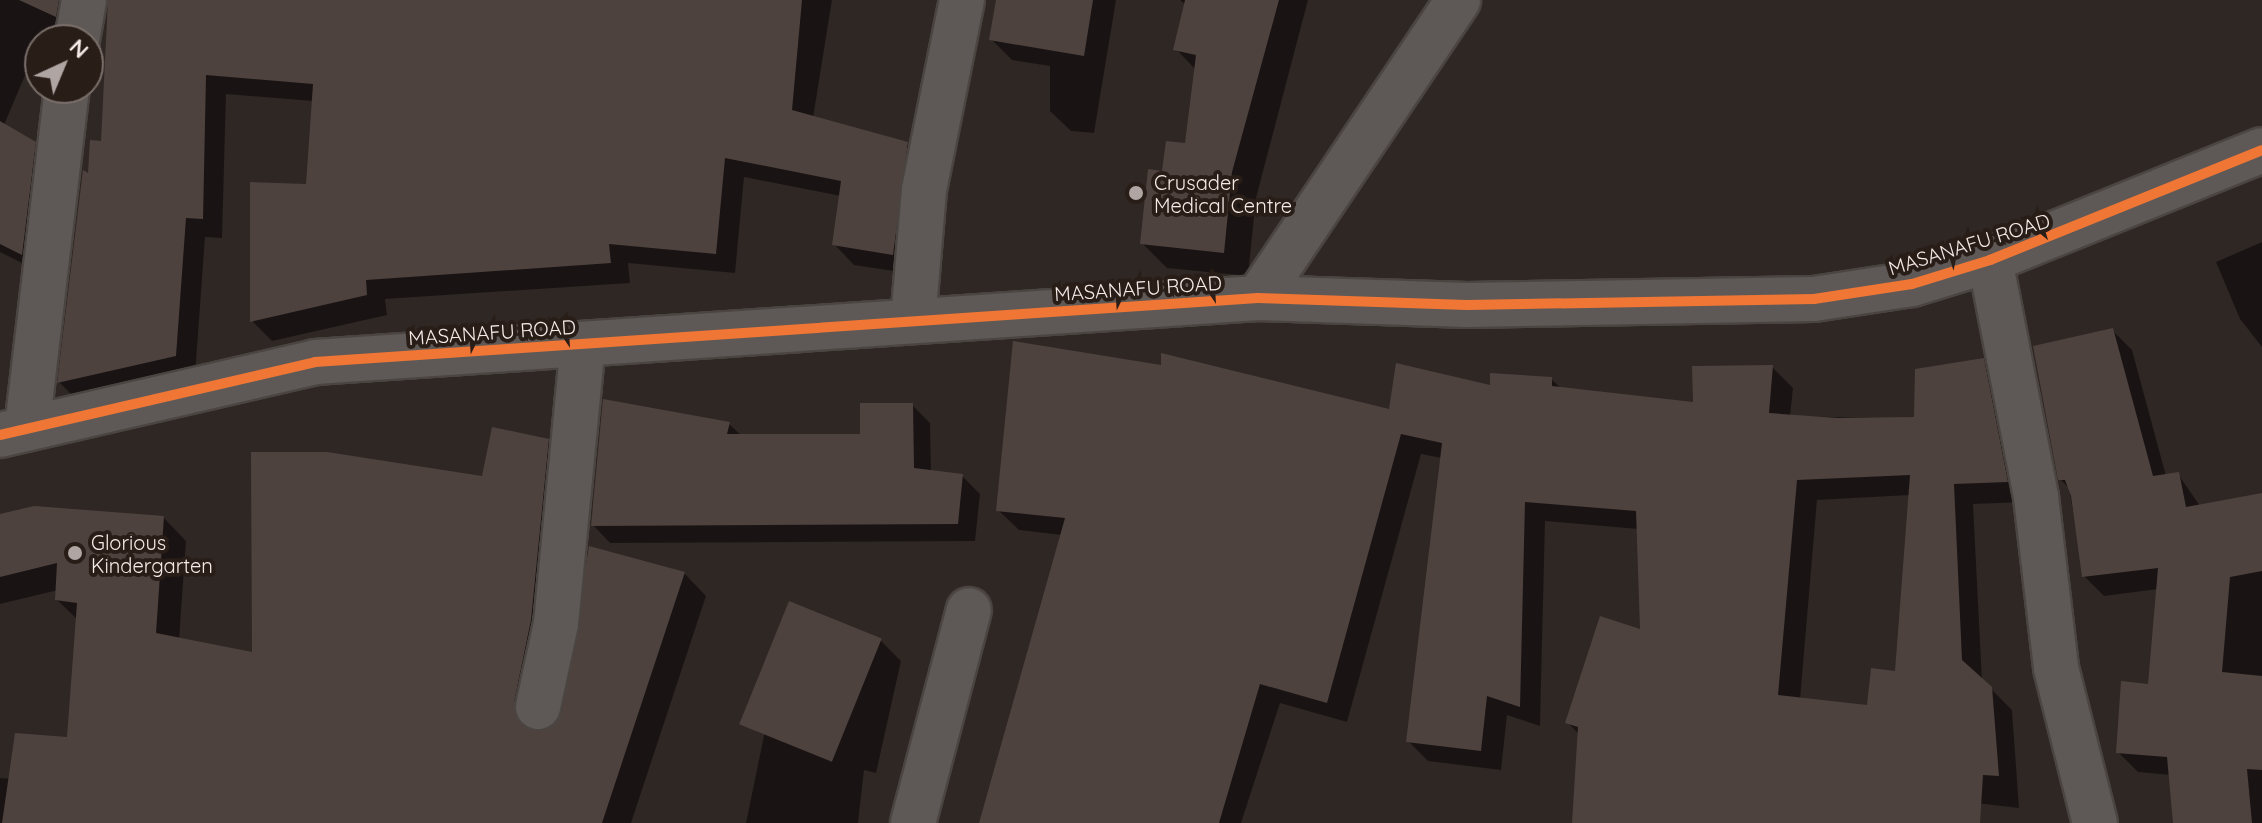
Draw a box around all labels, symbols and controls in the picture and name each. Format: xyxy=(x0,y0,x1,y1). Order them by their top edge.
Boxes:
north arrow xyxy=(24,24,104,104)
text: N xyxy=(64,32,95,64)
place label: Crusader Medical Centre xyxy=(1154,170,1292,217)
marker: Crusader Medical Centre xyxy=(1125,182,1147,204)
street label: MASANAFU ROAD xyxy=(1885,208,2053,280)
street label: MASANAFU ROAD xyxy=(1053,270,1223,306)
street label: MASANAFU ROAD xyxy=(407,314,577,350)
place label: Glorious Kindergarten xyxy=(91,530,213,577)
marker: Glorious Kindergarten xyxy=(66,544,84,562)

